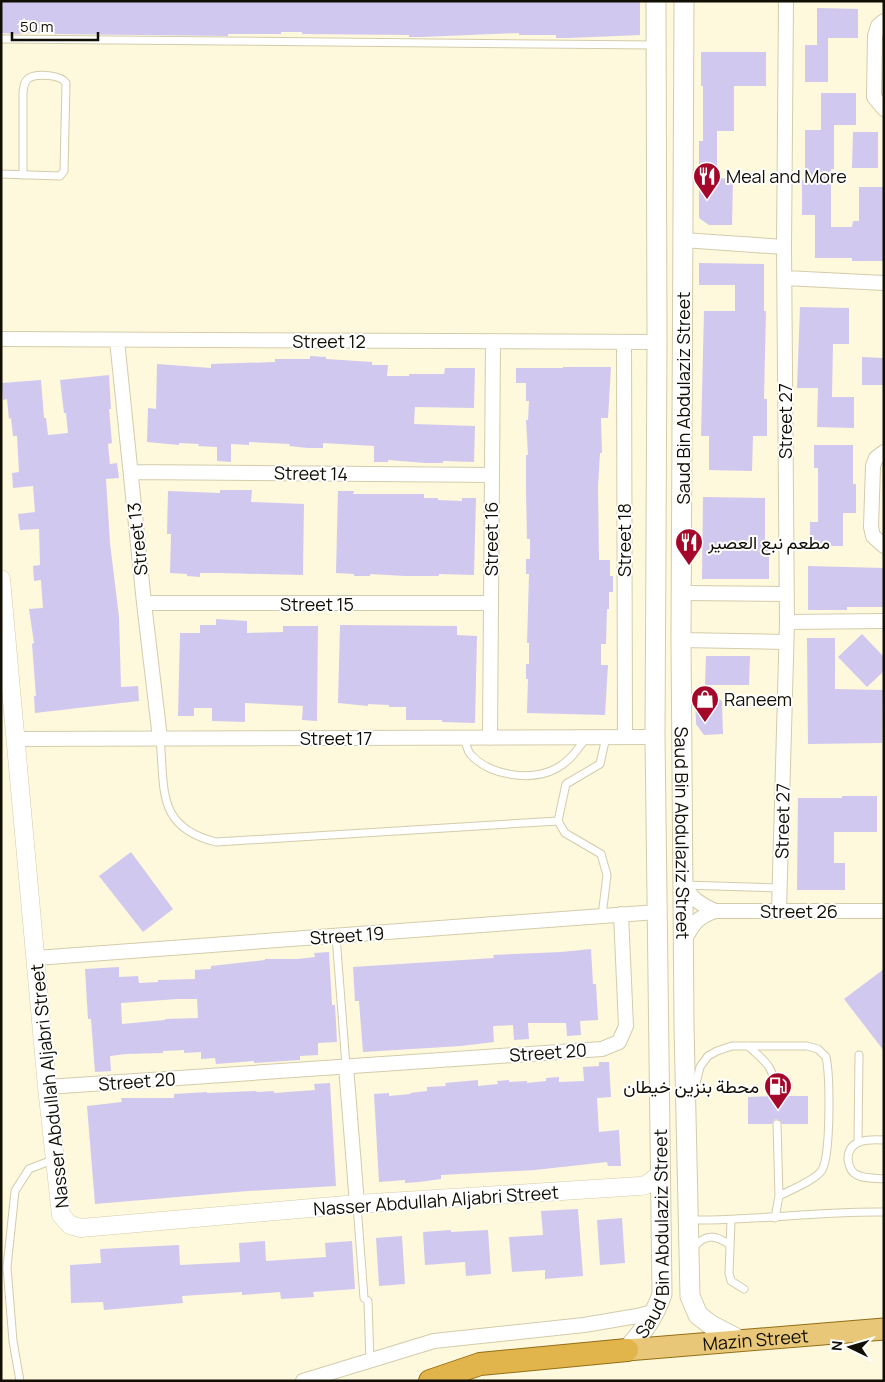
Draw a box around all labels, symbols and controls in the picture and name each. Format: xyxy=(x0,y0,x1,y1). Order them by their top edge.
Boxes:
scale bar xyxy=(12,10,99,42)
text: 50 m xyxy=(20,16,54,37)
restaurant icon: Meal and More xyxy=(692,161,722,200)
place label: Meal and More xyxy=(726,164,847,188)
street label: Saud Bin Abdulaziz Street xyxy=(671,292,695,504)
street label: Street 12 xyxy=(292,329,366,353)
street label: Street 27 xyxy=(773,383,797,459)
street label: Street 14 xyxy=(274,460,348,486)
street label: Street 13 xyxy=(121,501,153,577)
street label: Street 16 xyxy=(479,502,503,576)
street label: Street 18 xyxy=(612,503,636,577)
restaurant icon: مطعم نبع العصير xyxy=(674,527,704,566)
place label: مطعم نبع العصير xyxy=(707,530,830,555)
street label: Street 15 xyxy=(280,592,354,616)
shop icon: Raneem xyxy=(690,684,720,723)
place label: Raneem xyxy=(724,687,792,711)
street label: Street 17 xyxy=(300,726,372,750)
street label: Saud Bin Abdulaziz Street xyxy=(670,726,695,940)
street label: Street 27 xyxy=(769,783,795,859)
street label: Street 26 xyxy=(760,899,838,923)
street label: Street 19 xyxy=(309,920,385,950)
street label: Nasser Abdullah Aljabri Street xyxy=(24,962,74,1210)
street label: Street 20 xyxy=(508,1037,588,1067)
street label: Street 20 xyxy=(97,1066,177,1096)
fuel station icon: محطة بنزين خيطان xyxy=(763,1071,793,1110)
place label: محطة بنزين خيطان xyxy=(623,1074,759,1098)
street label: Saud Bin Abdulaziz Street xyxy=(629,1129,674,1343)
street label: Nasser Abdullah Aljabri Street xyxy=(313,1179,559,1221)
north arrow xyxy=(825,1322,875,1372)
street label: Mazin Street xyxy=(702,1323,809,1356)
text: N xyxy=(827,1340,846,1352)

